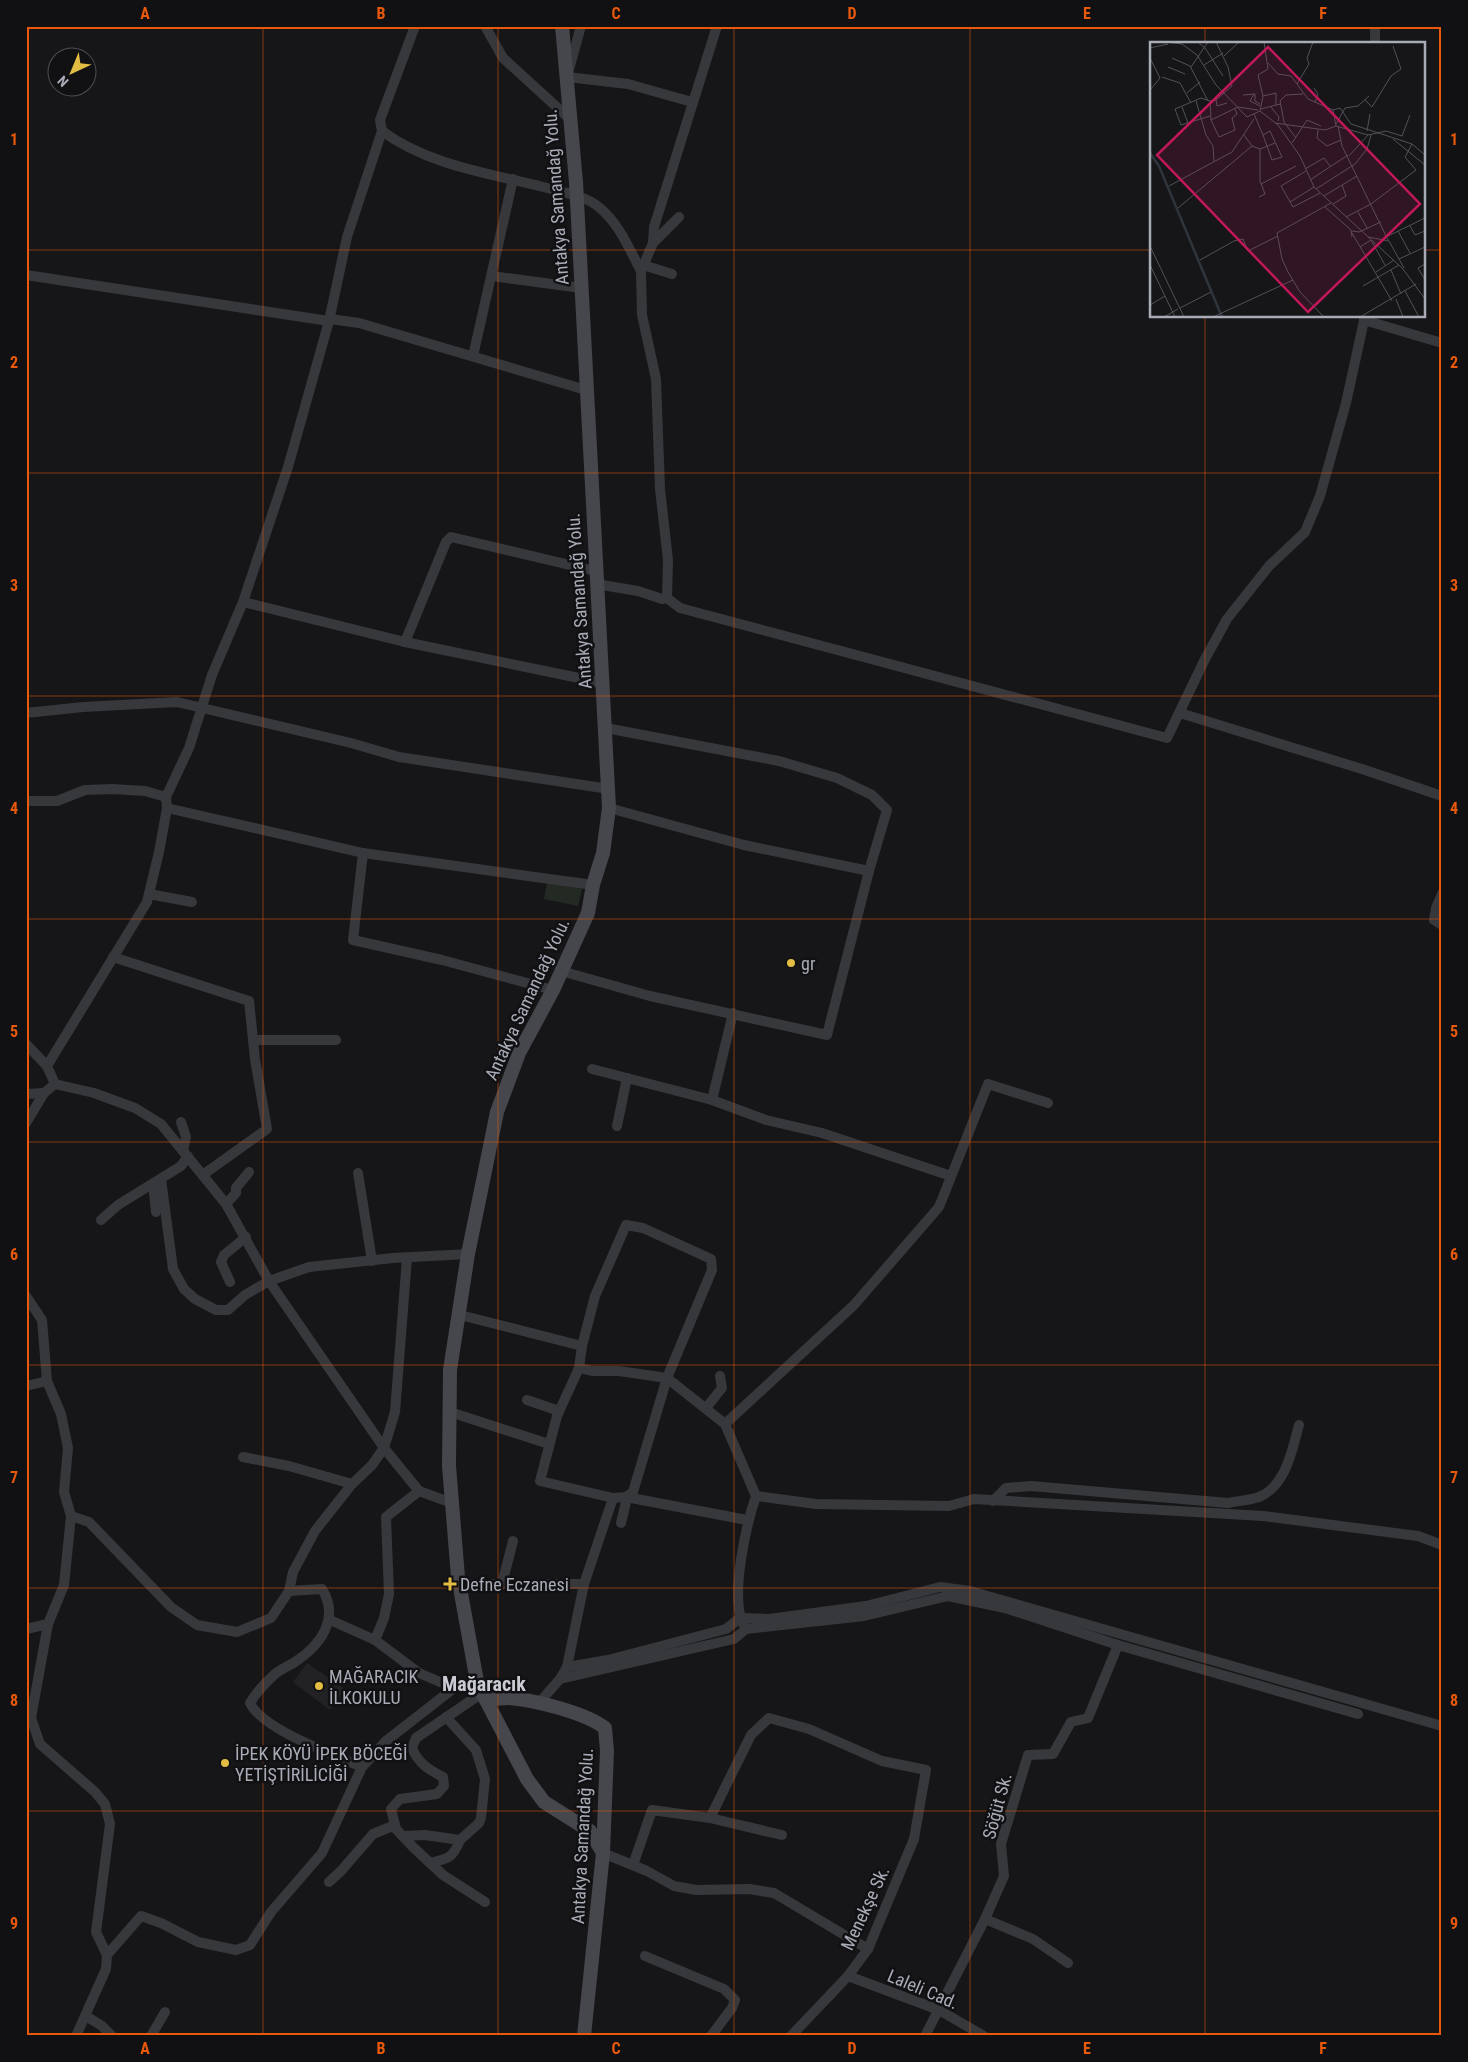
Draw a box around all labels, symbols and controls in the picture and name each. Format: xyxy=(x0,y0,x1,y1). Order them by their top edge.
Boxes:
text: A xyxy=(140,4,150,23)
text: B xyxy=(377,4,386,23)
text: C xyxy=(611,4,621,23)
text: D xyxy=(847,4,857,23)
text: E xyxy=(1083,4,1091,23)
text: F xyxy=(1319,4,1327,23)
inset map xyxy=(1150,42,1426,318)
north arrow xyxy=(48,48,98,98)
text: N xyxy=(54,73,72,90)
street label: Antakya Samandağ Yolu. xyxy=(539,108,573,286)
text: 1 xyxy=(10,130,18,149)
text: 1 xyxy=(1450,130,1458,149)
text: 2 xyxy=(10,353,18,372)
text: 2 xyxy=(1450,353,1458,372)
street label: Antakya Samandağ Yolu. xyxy=(562,512,596,690)
text: 3 xyxy=(10,576,18,595)
text: 3 xyxy=(1450,576,1458,595)
text: 4 xyxy=(10,799,18,818)
text: 4 xyxy=(1450,799,1458,818)
street label: Antakya Samandağ Yolu. xyxy=(480,915,574,1083)
place label: gr xyxy=(801,953,816,974)
marker: gr xyxy=(785,957,797,969)
text: 5 xyxy=(10,1022,18,1041)
text: 5 xyxy=(1450,1022,1458,1041)
text: 6 xyxy=(10,1245,18,1264)
text: 6 xyxy=(1450,1245,1458,1264)
text: 7 xyxy=(10,1468,18,1487)
text: 7 xyxy=(1450,1468,1458,1487)
place label: Defne Eczanesi xyxy=(460,1574,569,1595)
marker: Defne Eczanesi xyxy=(444,1578,456,1590)
place label: MAĞARACIK İLKOKULU xyxy=(329,1666,419,1708)
district label: Mağaracık xyxy=(442,1672,526,1696)
marker: MAĞARACIK İLKOKULU xyxy=(313,1680,325,1692)
text: 8 xyxy=(10,1691,18,1710)
text: 8 xyxy=(1450,1691,1458,1710)
place label: İPEK KÖYÜ İPEK BÖCEĞİ YETİŞTİRİLİCİĞİ xyxy=(235,1743,408,1785)
street label: Antakya Samandağ Yolu. xyxy=(567,1747,597,1925)
marker: İPEK KÖYÜ İPEK BÖCEĞİ YETİŞTİRİLİCİĞİ xyxy=(219,1757,231,1769)
street label: Söğüt Sk. xyxy=(978,1771,1016,1841)
street label: Menekşe Sk. xyxy=(836,1863,894,1953)
text: 9 xyxy=(10,1914,18,1933)
text: 9 xyxy=(1450,1914,1458,1933)
street label: Laleli Cad. xyxy=(885,1965,961,2013)
text: A xyxy=(140,2039,150,2058)
text: B xyxy=(377,2039,386,2058)
text: C xyxy=(611,2039,621,2058)
text: D xyxy=(847,2039,857,2058)
text: E xyxy=(1083,2039,1091,2058)
text: F xyxy=(1319,2039,1327,2058)

